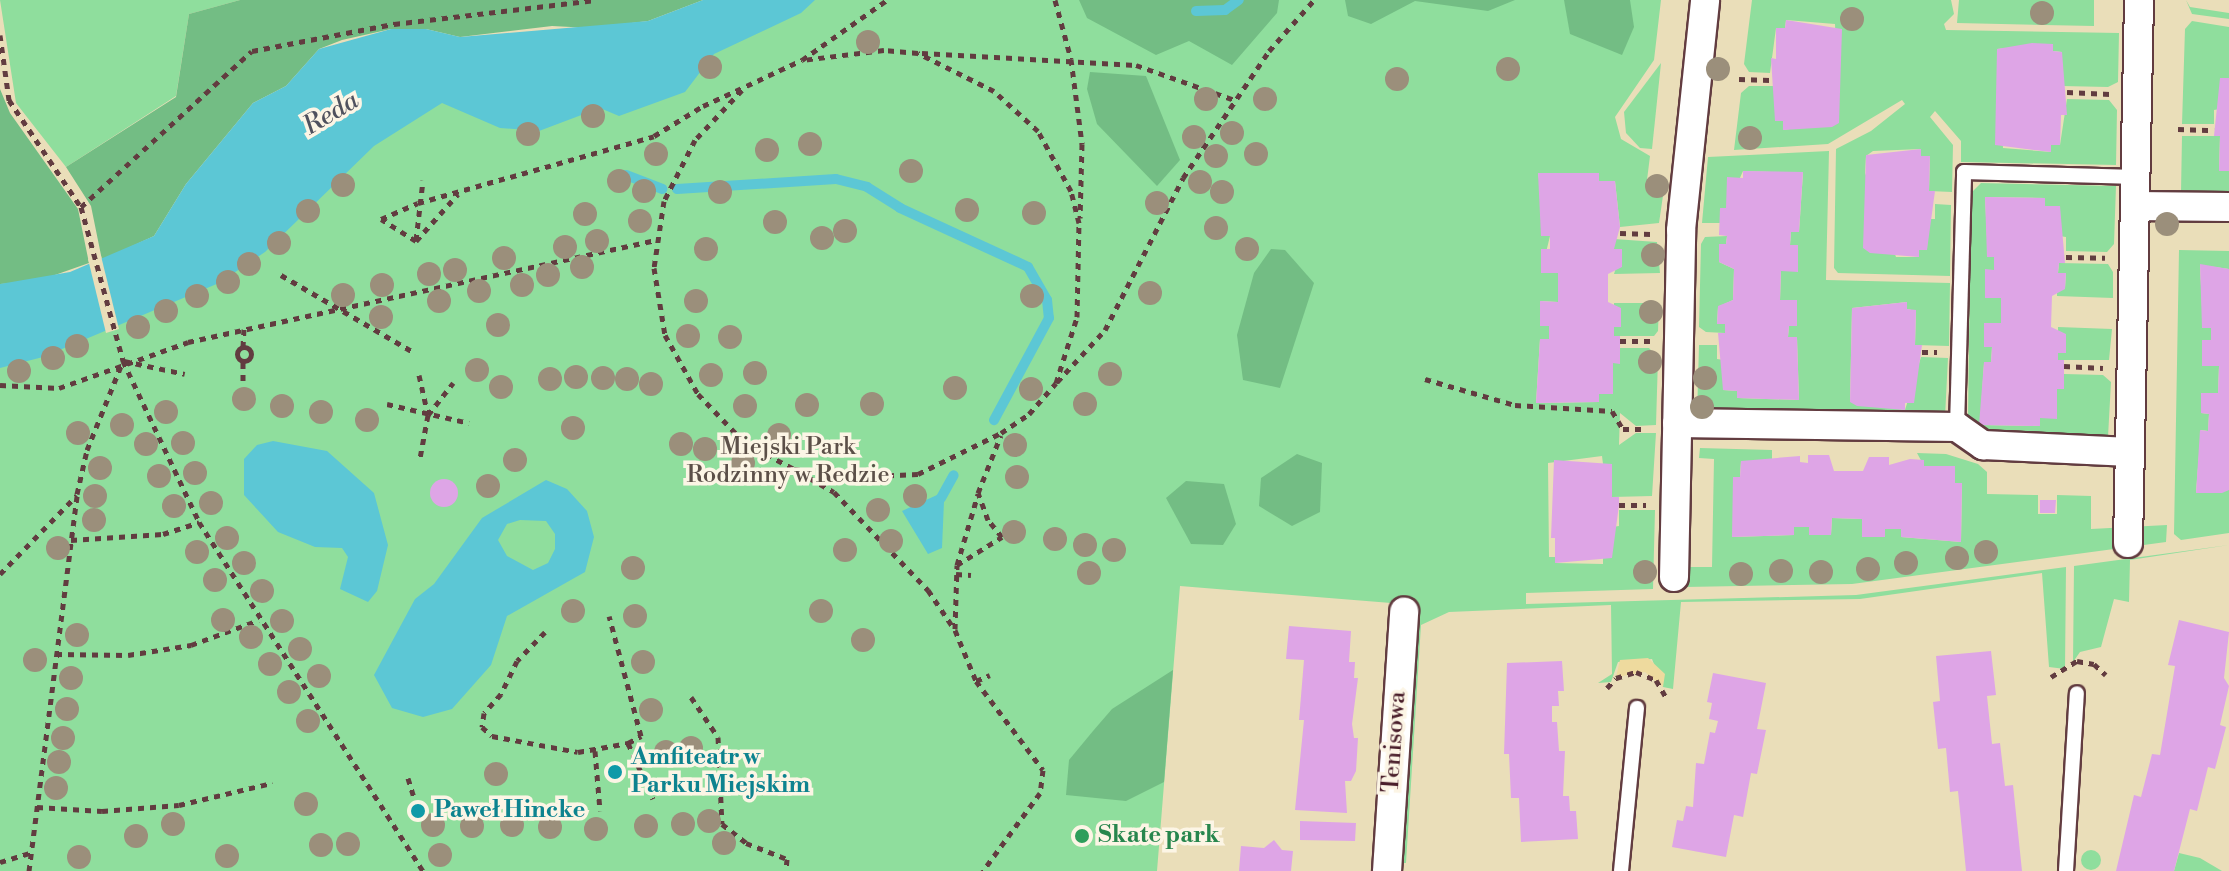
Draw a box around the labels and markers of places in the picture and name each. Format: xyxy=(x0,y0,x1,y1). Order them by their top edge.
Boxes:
place label: Amfiteatr w Parku Miejskim xyxy=(631,744,810,800)
marker: Amfiteatr w Parku Miejskim xyxy=(606,763,624,781)
place label: Paweł Hincke xyxy=(434,797,585,825)
marker: Paweł Hincke xyxy=(409,802,427,820)
place label: Skate park xyxy=(1098,822,1220,850)
marker: Skate park xyxy=(1073,827,1091,845)

